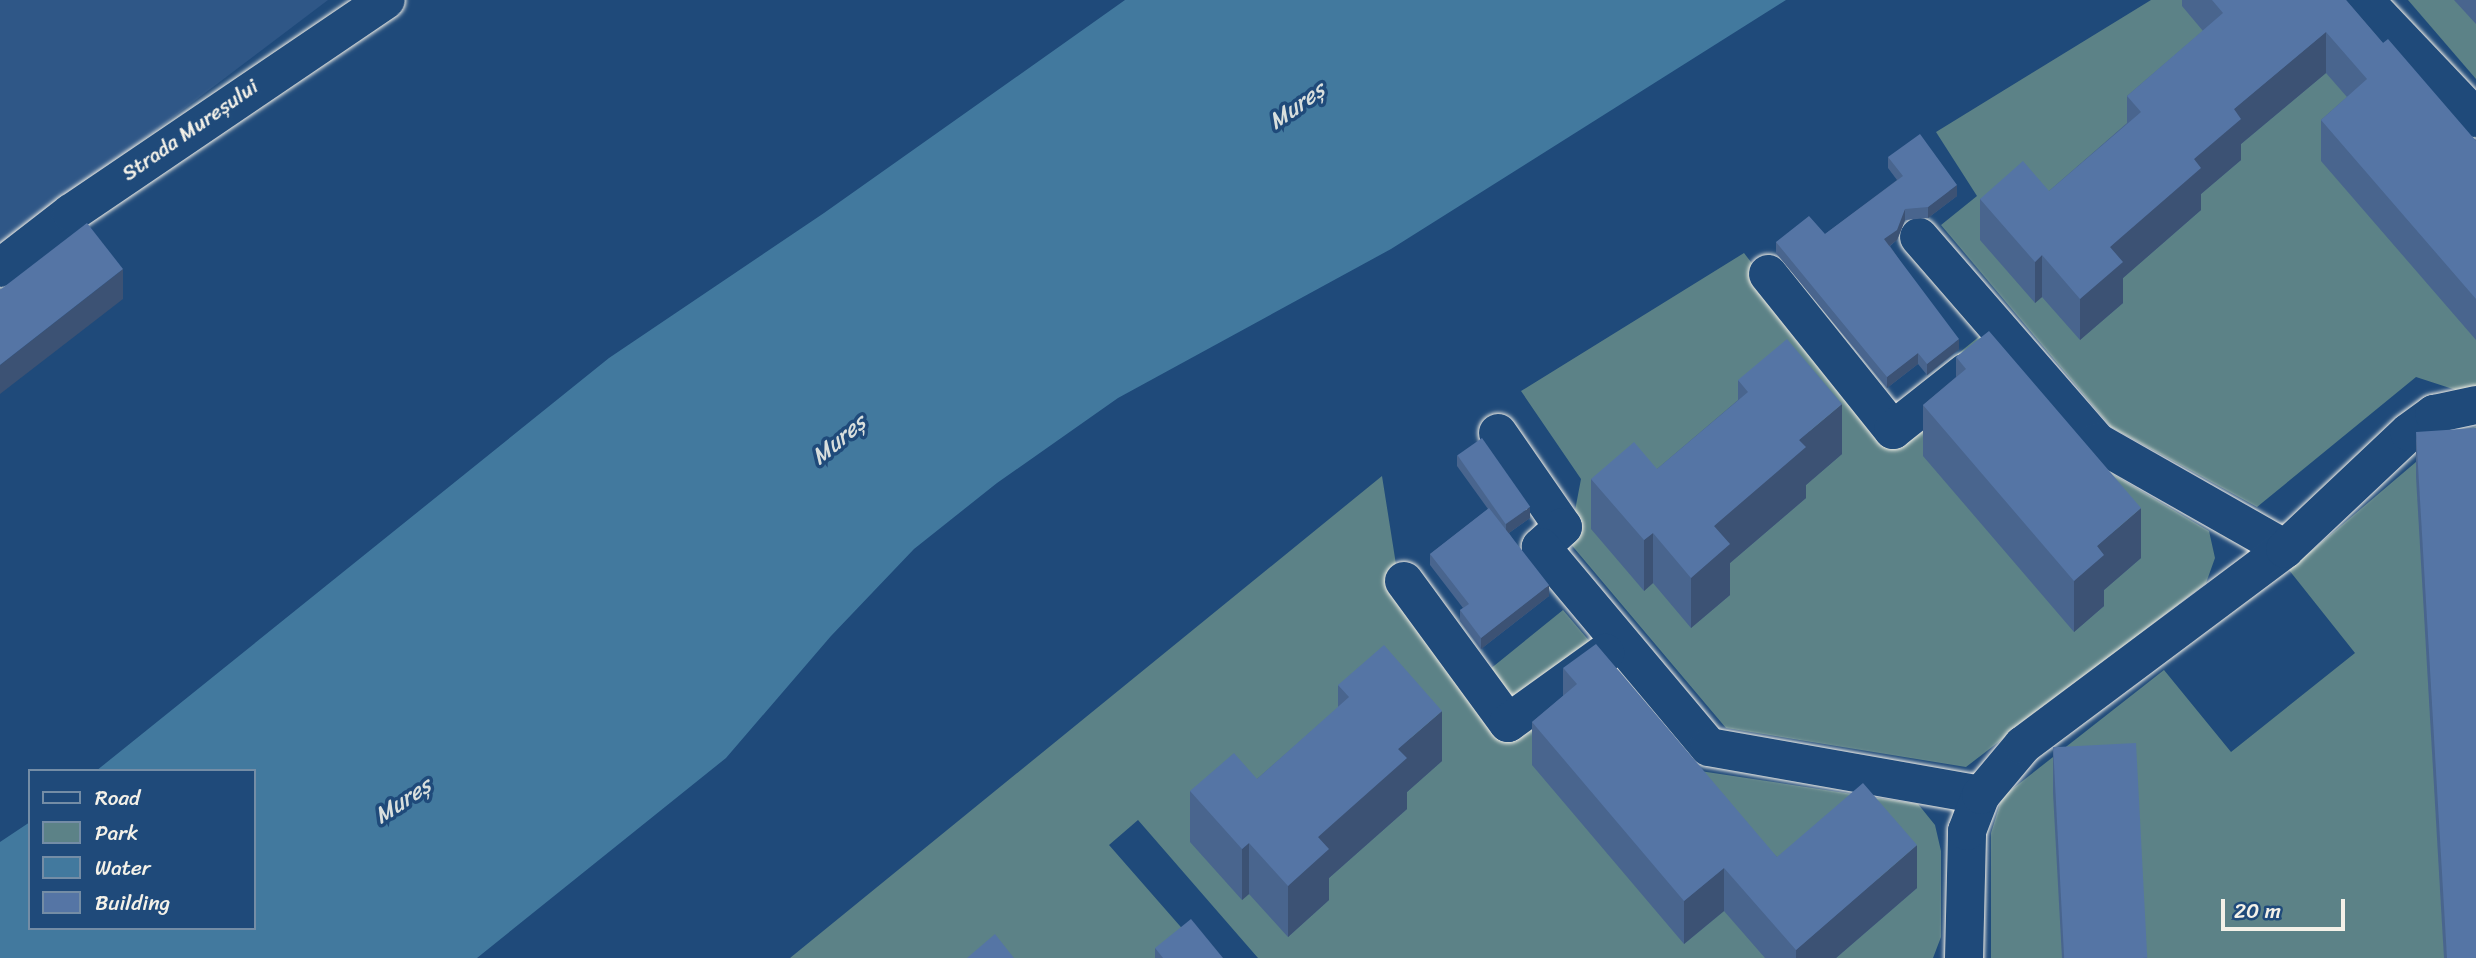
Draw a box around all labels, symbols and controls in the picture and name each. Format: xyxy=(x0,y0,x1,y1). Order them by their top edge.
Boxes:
street label: Strada Mureșului xyxy=(117,74,263,186)
water label: Mureș xyxy=(1263,76,1331,136)
water label: Mureș xyxy=(806,409,872,471)
legend xyxy=(28,769,256,930)
water label: Mureș xyxy=(369,772,437,830)
text: Road xyxy=(95,779,140,817)
text: Park xyxy=(95,814,138,852)
text: Water xyxy=(95,849,150,887)
text: Building xyxy=(95,884,170,922)
scale bar xyxy=(2224,884,2348,928)
text: 20 m xyxy=(2234,892,2281,930)

